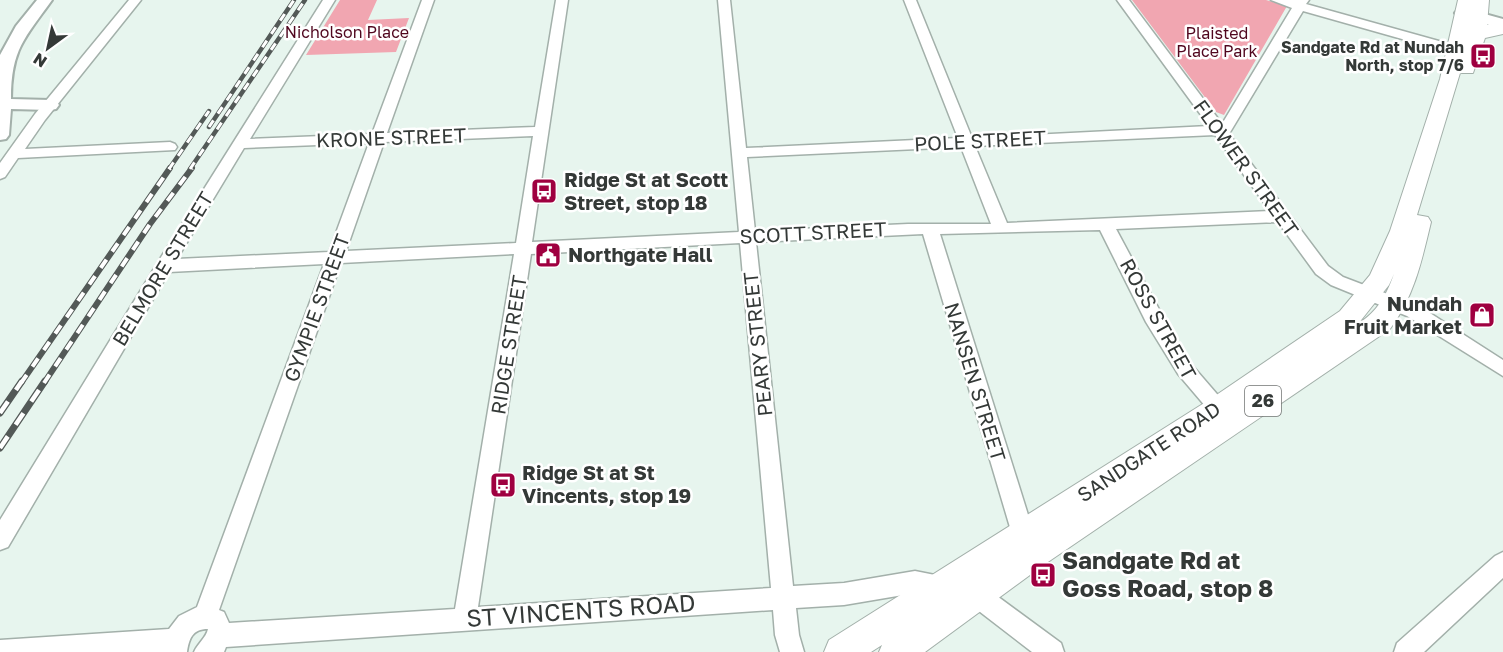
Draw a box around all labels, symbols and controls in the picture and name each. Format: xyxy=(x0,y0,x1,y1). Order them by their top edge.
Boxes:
north arrow xyxy=(18,18,78,78)
park label: Nicholson Place xyxy=(285,22,409,42)
park label: Plaisted Place Park xyxy=(1176,23,1258,61)
place label: Sandgate Rd at Nundah North, stop 7/6 xyxy=(1281,37,1464,75)
bus stop icon: Sandgate Rd at Nundah North, stop 7/6 xyxy=(1468,41,1498,71)
text: N xyxy=(29,49,50,72)
street label: FLOWER STREET xyxy=(1189,95,1304,240)
street label: KRONE STREET xyxy=(315,122,466,152)
street label: POLE STREET xyxy=(913,125,1047,155)
place label: Ridge St at Scott Street, stop 18 xyxy=(564,167,728,214)
bus stop icon: Ridge St at Scott Street, stop 18 xyxy=(529,176,559,206)
street label: BELMORE STREET xyxy=(107,187,218,350)
street label: SCOTT STREET xyxy=(739,216,887,248)
street label: GYMPIE STREET xyxy=(278,230,354,385)
public building icon: Northgate Hall xyxy=(533,240,563,270)
place label: Northgate Hall xyxy=(568,242,713,266)
street label: ROSS STREET xyxy=(1116,254,1202,383)
street label: PEARY STREET xyxy=(737,271,777,418)
street label: RIDGE STREET xyxy=(485,273,531,416)
place label: Nundah Fruit Market xyxy=(1344,291,1462,338)
street label: NANSEN STREET xyxy=(940,299,1011,464)
shop icon: Nundah Fruit Market xyxy=(1467,300,1497,330)
road number: 26 xyxy=(1245,386,1281,416)
street label: SANDGATE ROAD xyxy=(1072,396,1224,506)
place label: Ridge St at St Vincents, stop 19 xyxy=(522,460,691,507)
bus stop icon: Ridge St at St Vincents, stop 19 xyxy=(488,470,518,500)
place label: Sandgate Rd at Goss Road, stop 8 xyxy=(1062,545,1273,602)
bus stop icon: Sandgate Rd at Goss Road, stop 8 xyxy=(1028,560,1058,590)
street label: ST VINCENTS ROAD xyxy=(465,587,696,632)

